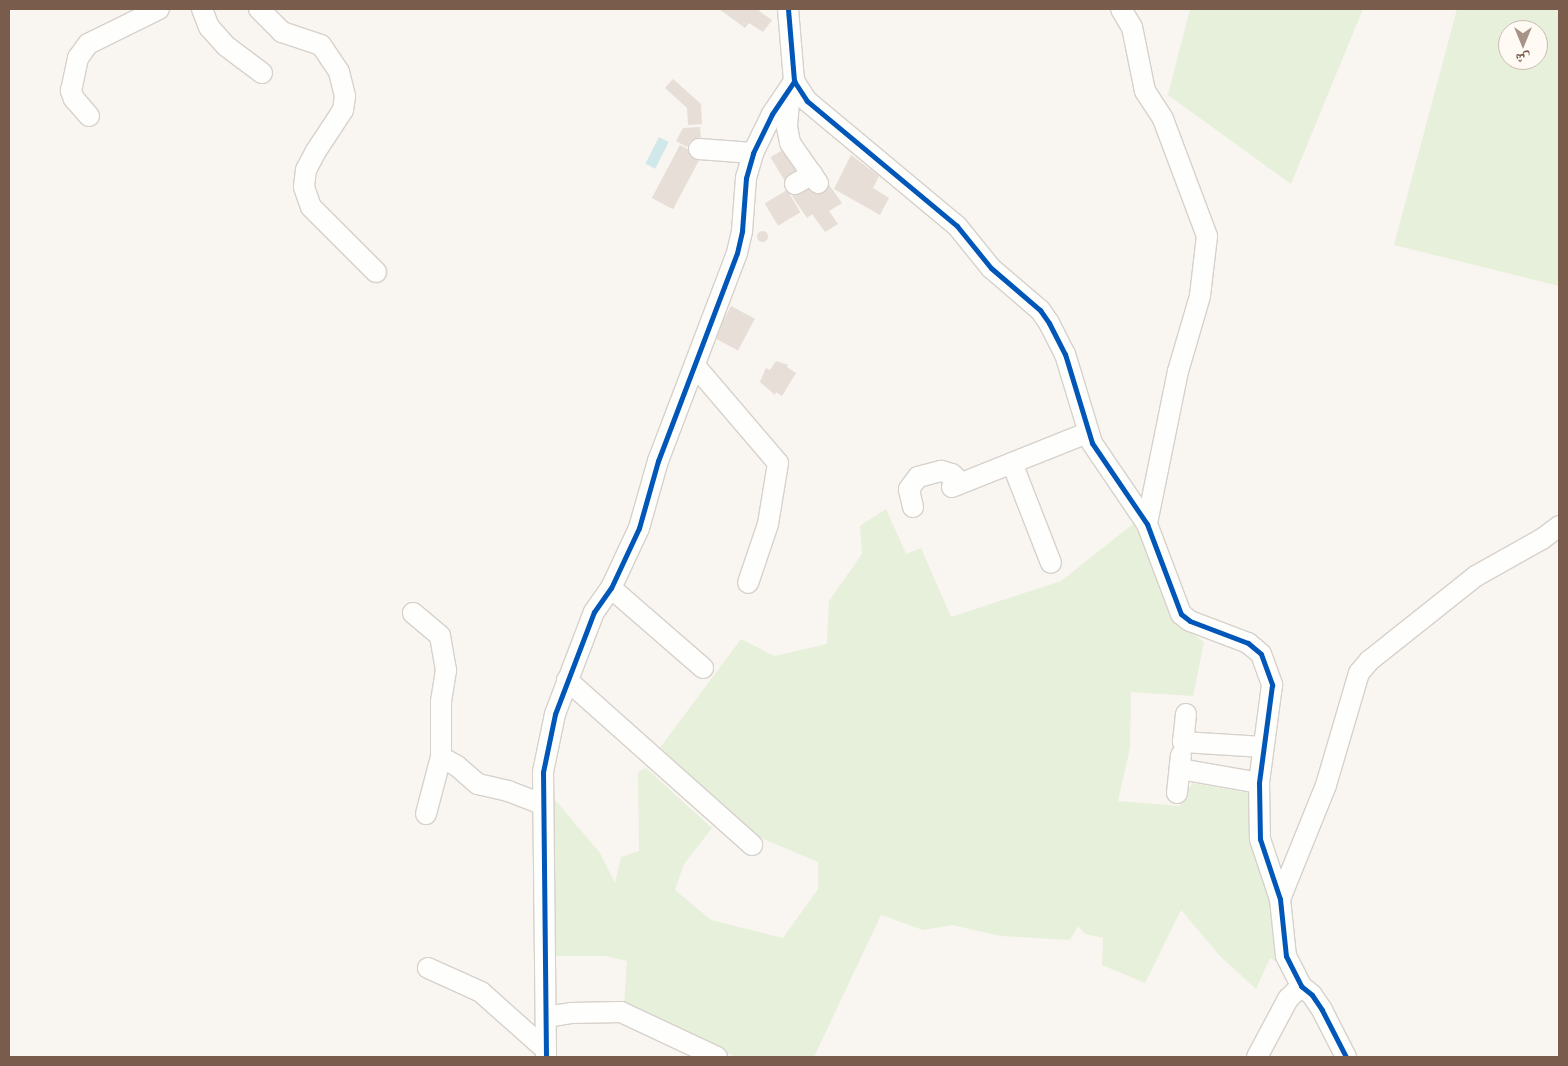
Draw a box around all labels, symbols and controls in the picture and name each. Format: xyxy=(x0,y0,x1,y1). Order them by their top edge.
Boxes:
north arrow xyxy=(1498,20,1548,70)
text: ش xyxy=(1516,51,1530,68)

